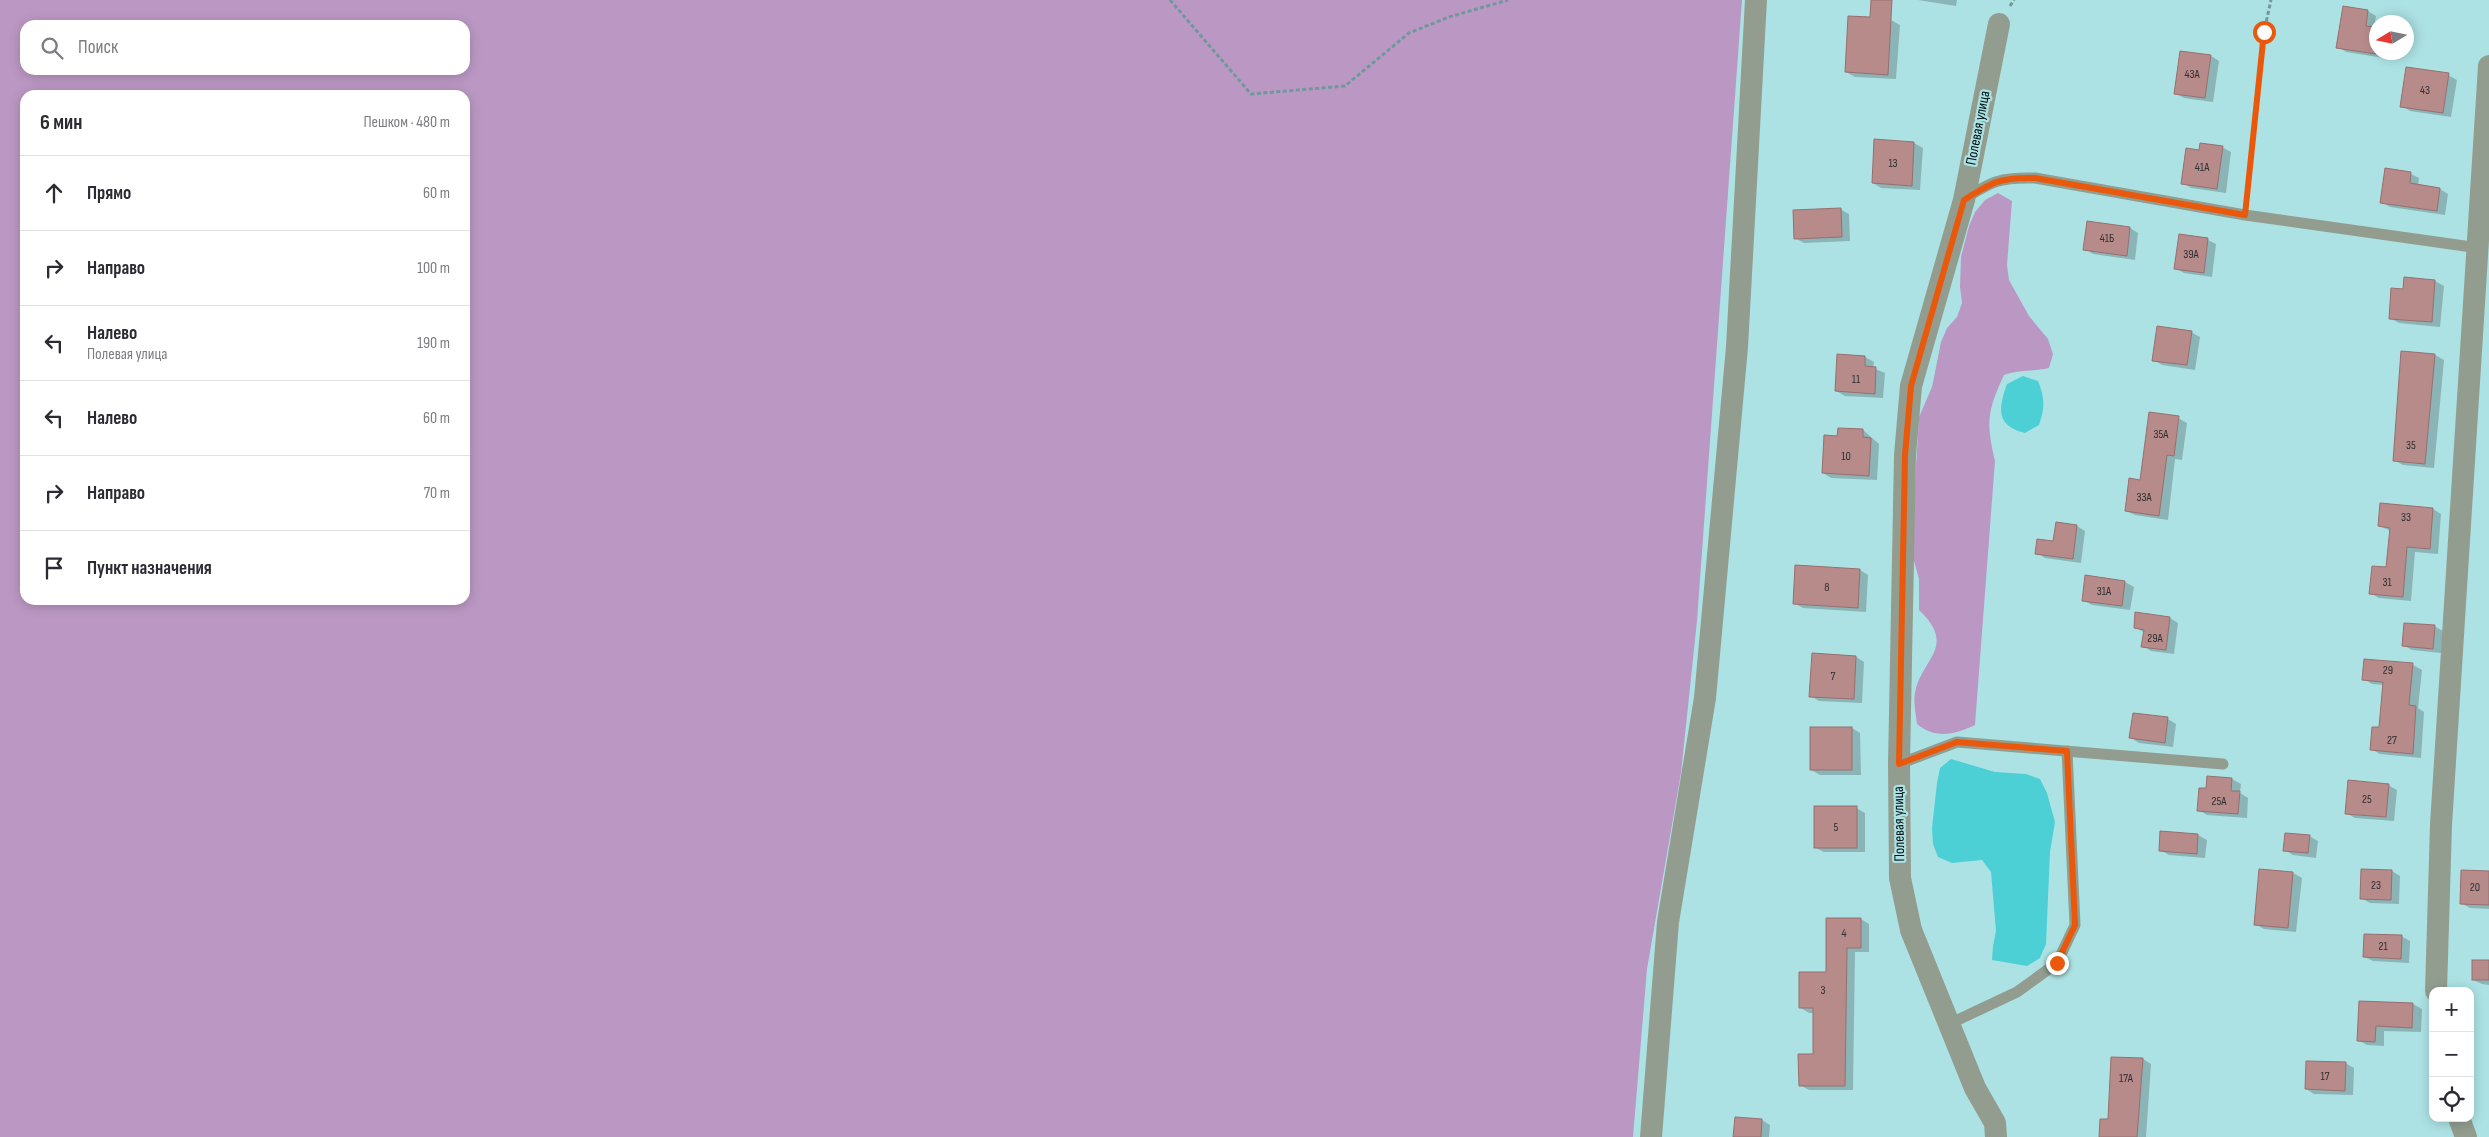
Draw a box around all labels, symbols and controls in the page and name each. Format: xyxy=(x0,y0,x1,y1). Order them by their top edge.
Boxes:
north arrow xyxy=(2369,15,2414,60)
search box xyxy=(20,20,470,75)
route start xyxy=(2253,21,2276,44)
icon: search xyxy=(38,34,66,62)
text: Поиск xyxy=(78,36,118,59)
house number: 43А xyxy=(2184,67,2200,82)
house number: 43 xyxy=(2420,83,2430,98)
street label: Полевая улица xyxy=(1961,89,1995,167)
text: 6 мин xyxy=(40,110,82,135)
text: Пешком · 480 m xyxy=(363,113,450,132)
house number: 13 xyxy=(1888,156,1898,171)
house number: 41А xyxy=(2195,160,2210,175)
icon: ahead xyxy=(40,179,68,207)
text: Прямо xyxy=(87,182,131,205)
text: 60 m xyxy=(423,184,450,203)
house number: 41Б xyxy=(2100,231,2114,246)
house number: 39А xyxy=(2183,247,2200,262)
icon: right xyxy=(40,254,68,282)
text: Направо xyxy=(87,257,145,280)
text: 100 m xyxy=(417,259,450,278)
text: Налево xyxy=(87,322,137,345)
icon: left xyxy=(40,329,68,357)
text: 190 m xyxy=(417,334,450,353)
text: Полевая улица xyxy=(87,345,167,364)
house number: 11 xyxy=(1852,372,1861,387)
icon: left xyxy=(40,404,68,432)
text: Налево xyxy=(87,407,137,430)
text: 60 m xyxy=(423,409,450,428)
house number: 35А xyxy=(2154,427,2169,442)
house number: 35 xyxy=(2406,438,2416,453)
house number: 10 xyxy=(1841,449,1851,464)
icon: right xyxy=(40,479,68,507)
text: Направо xyxy=(87,482,145,505)
text: 70 m xyxy=(424,484,450,503)
house number: 33А xyxy=(2136,490,2152,505)
house number: 33 xyxy=(2401,510,2411,525)
icon: arrive xyxy=(40,554,68,582)
text: Пункт назначения xyxy=(87,557,212,580)
house number: 31 xyxy=(2382,575,2392,590)
house number: 8 xyxy=(1824,580,1830,595)
house number: 31А xyxy=(2097,584,2112,599)
house number: 29А xyxy=(2147,631,2164,646)
house number: 29 xyxy=(2383,663,2393,678)
house number: 7 xyxy=(1831,669,1836,684)
house number: 27 xyxy=(2387,733,2397,748)
street label: Полевая улица xyxy=(1889,786,1909,862)
house number: 25 xyxy=(2362,792,2372,807)
house number: 25А xyxy=(2212,794,2227,809)
house number: 5 xyxy=(1834,820,1839,835)
house number: 23 xyxy=(2371,878,2381,893)
house number: 20 xyxy=(2470,880,2480,895)
house number: 4 xyxy=(1841,926,1847,941)
house number: 21 xyxy=(2378,939,2388,954)
route end xyxy=(2046,952,2069,975)
house number: 3 xyxy=(1820,983,1826,998)
map controls xyxy=(2429,987,2474,1122)
button: + xyxy=(2429,987,2474,1032)
button: − xyxy=(2429,1032,2474,1077)
house number: 17 xyxy=(2321,1069,2330,1084)
house number: 17А xyxy=(2119,1071,2134,1086)
button: locate xyxy=(2429,1077,2474,1122)

